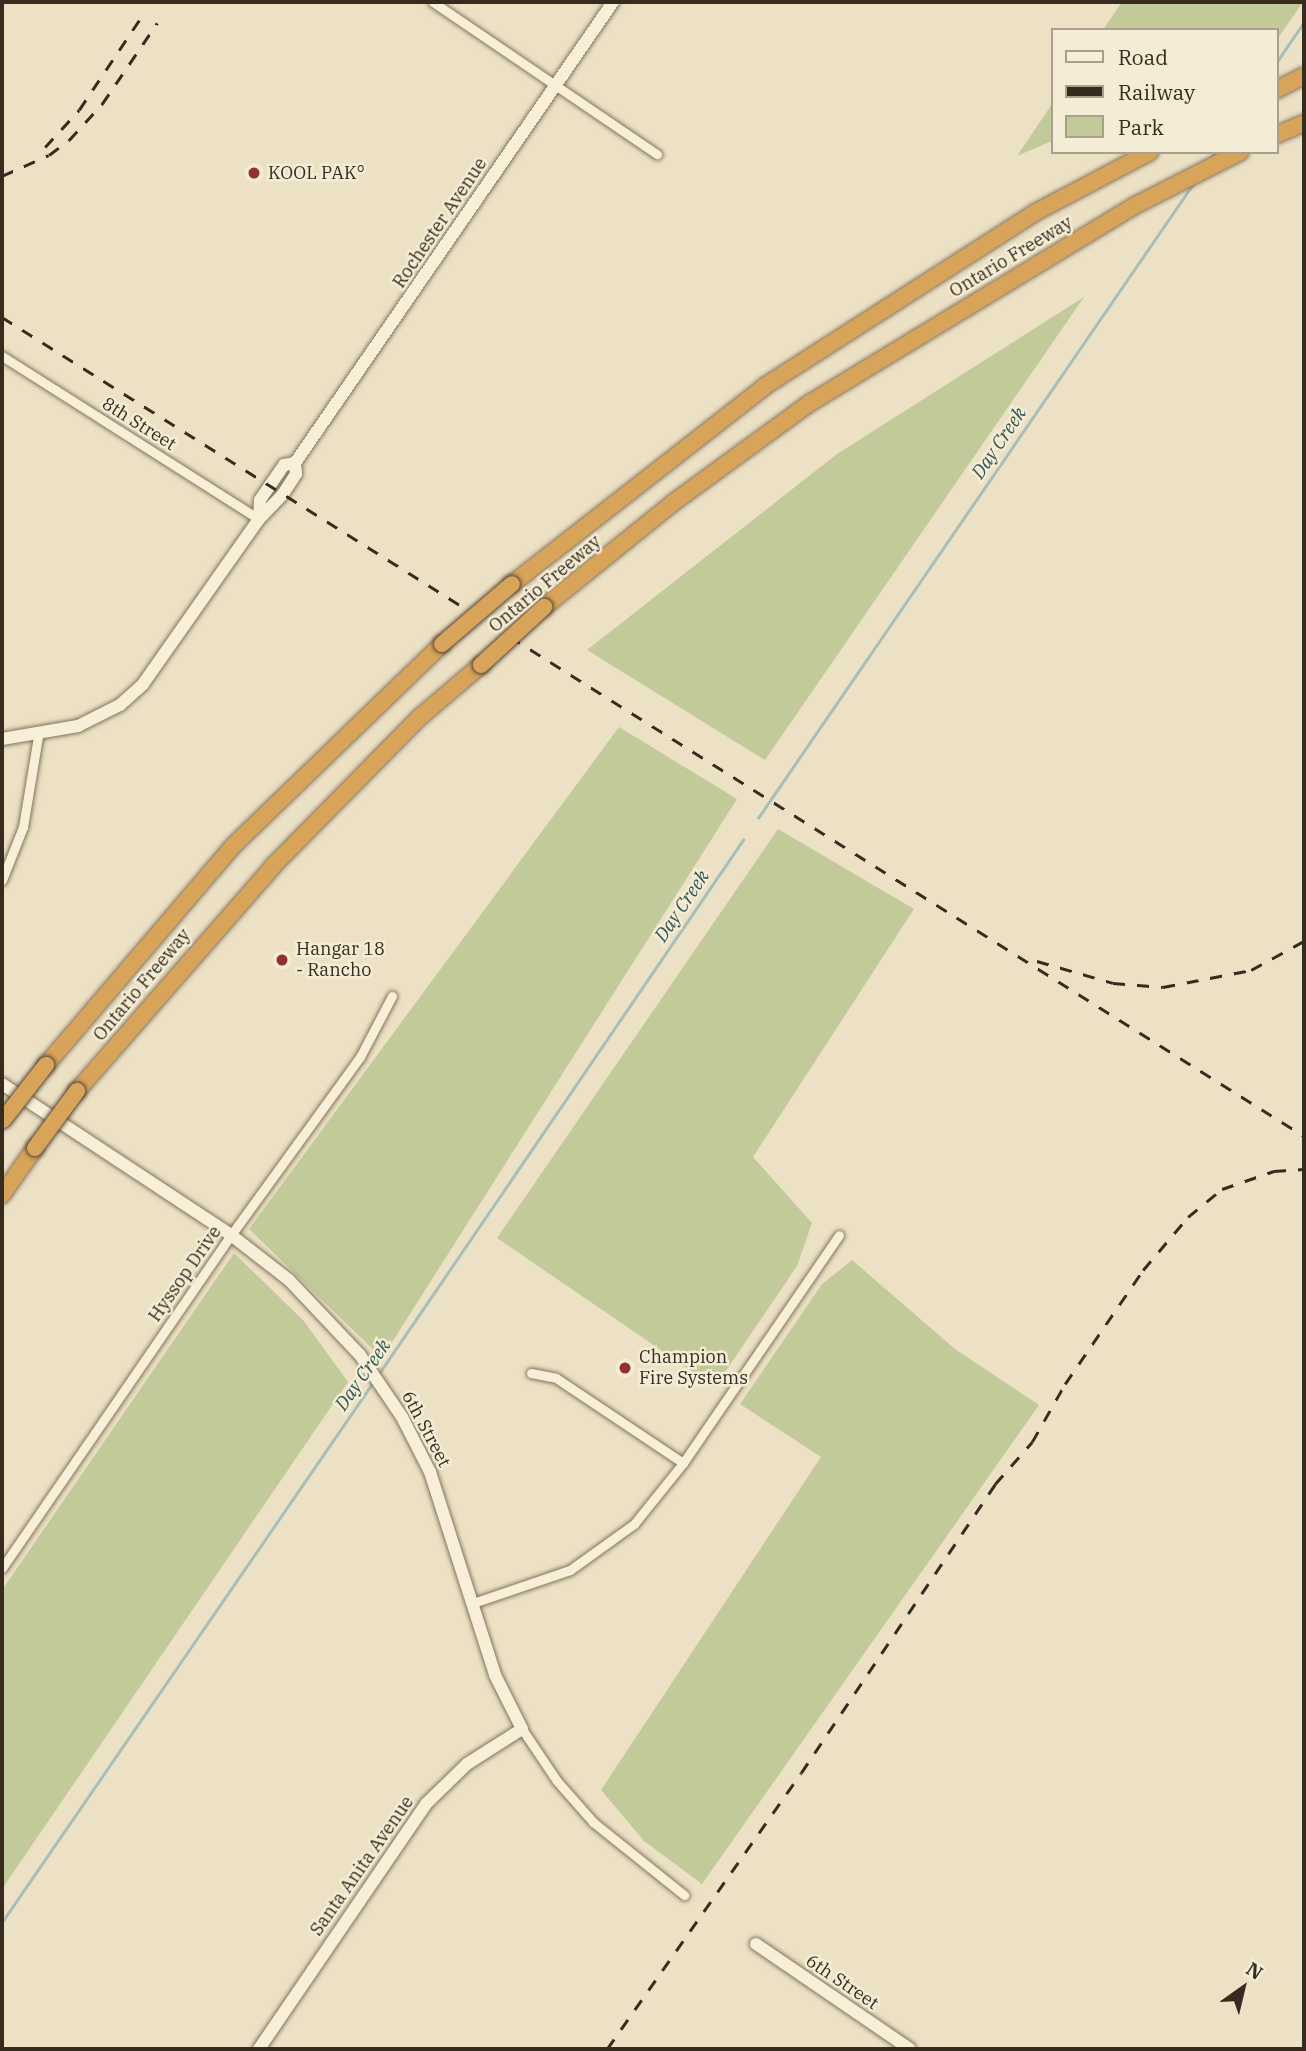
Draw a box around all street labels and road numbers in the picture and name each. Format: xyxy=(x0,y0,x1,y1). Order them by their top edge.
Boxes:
street label: Rochester Avenue xyxy=(388,154,492,292)
street label: Ontario Freeway xyxy=(946,212,1076,302)
street label: 8th Street xyxy=(98,393,180,455)
street label: Ontario Freeway xyxy=(485,531,605,637)
street label: Ontario Freeway xyxy=(89,925,195,1045)
street label: Hyssop Drive xyxy=(144,1222,226,1326)
street label: 6th Street xyxy=(397,1387,455,1471)
street label: Santa Anita Avenue xyxy=(306,1792,418,1940)
street label: 6th Street xyxy=(802,1950,882,2014)

